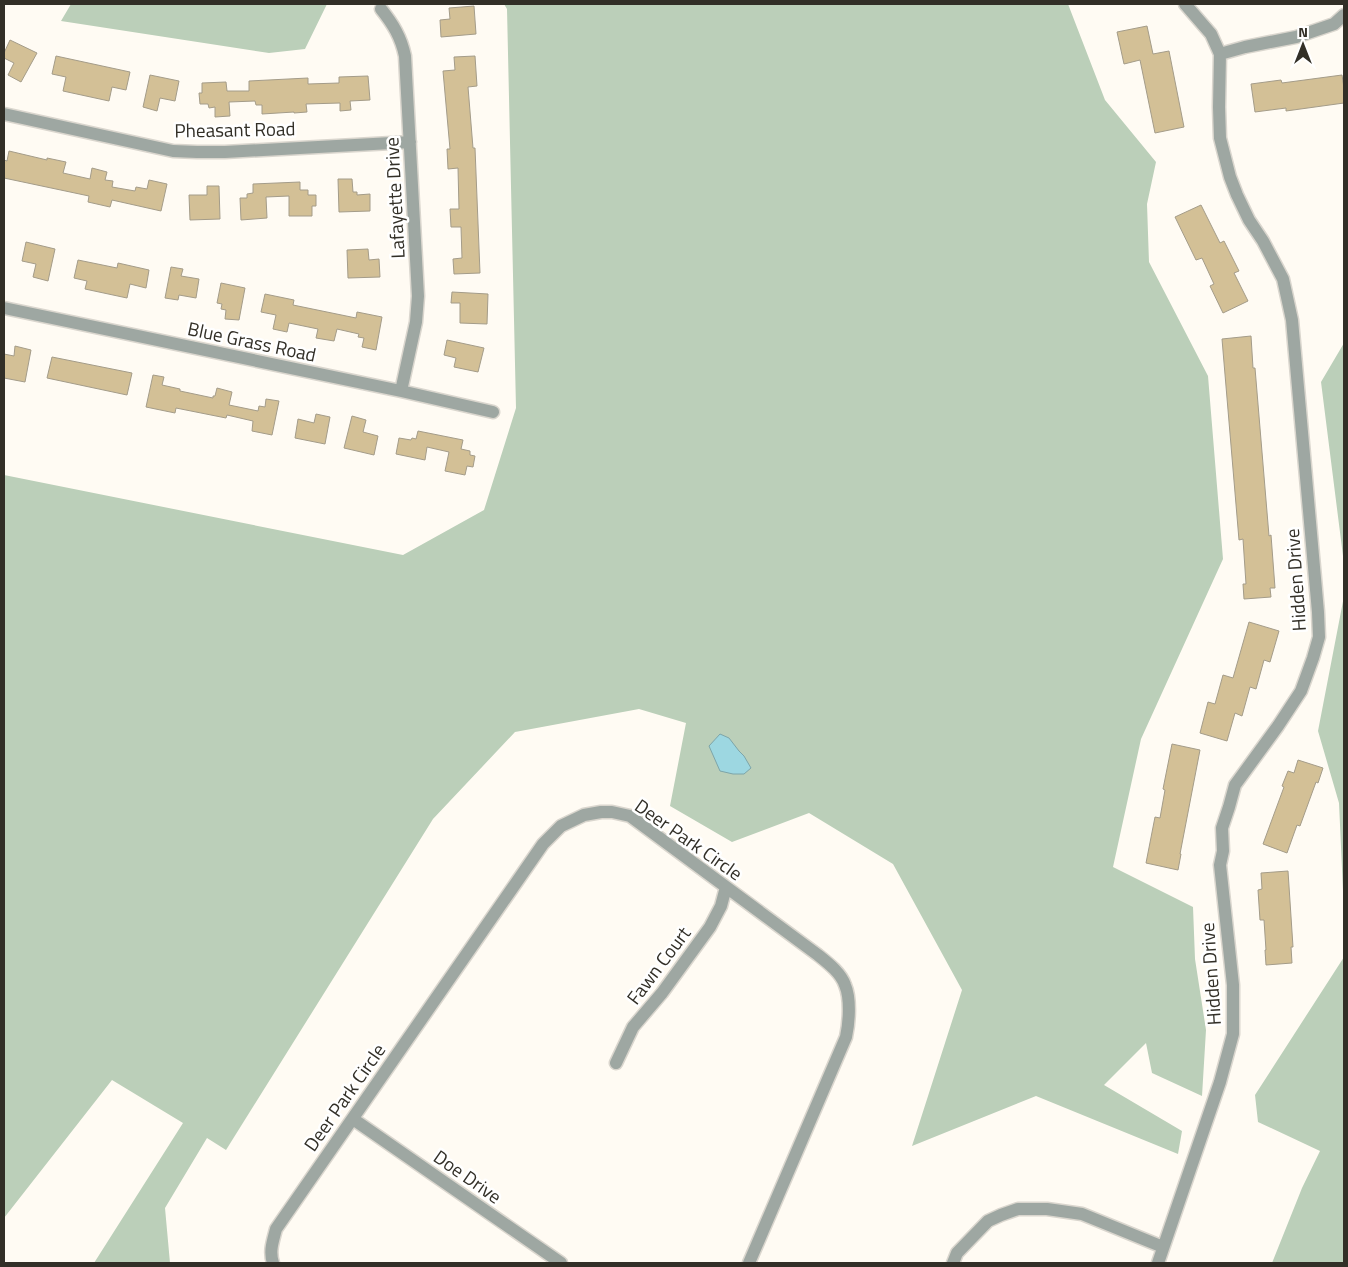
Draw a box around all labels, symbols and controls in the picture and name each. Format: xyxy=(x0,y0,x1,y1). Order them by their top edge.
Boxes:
north arrow xyxy=(1278,20,1328,70)
text: N xyxy=(1298,21,1308,42)
street label: Pheasant Road xyxy=(174,113,296,145)
street label: Lafayette Drive xyxy=(376,137,412,259)
street label: Blue Grass Road xyxy=(185,313,319,369)
street label: Hidden Drive xyxy=(1277,528,1313,632)
street label: Deer Park Circle xyxy=(629,791,749,887)
street label: Fawn Court xyxy=(619,920,697,1010)
street label: Hidden Drive xyxy=(1192,922,1228,1026)
street label: Deer Park Circle xyxy=(296,1037,392,1157)
street label: Doe Drive xyxy=(428,1142,508,1210)

